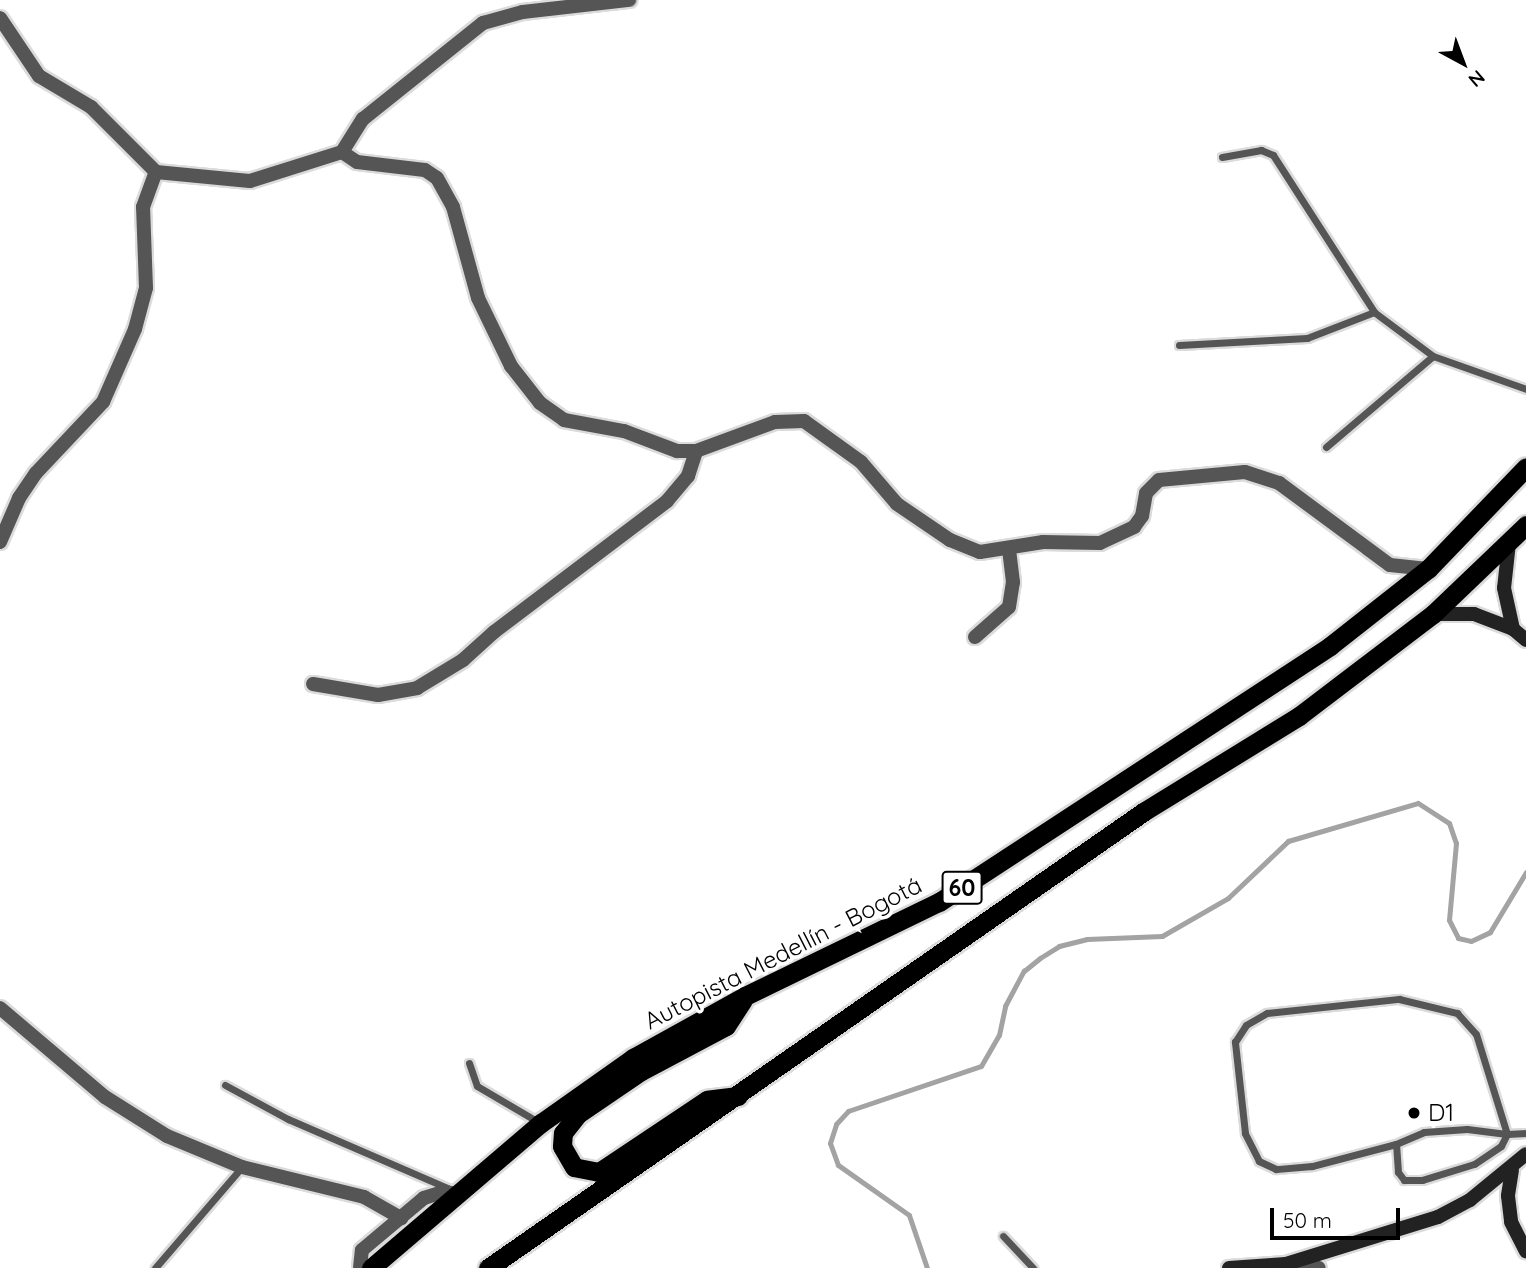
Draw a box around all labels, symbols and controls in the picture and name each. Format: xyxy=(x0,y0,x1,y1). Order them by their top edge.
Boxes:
north arrow xyxy=(1428,28,1498,98)
text: N xyxy=(1464,65,1490,92)
road number: 60 xyxy=(941,868,983,908)
street label: Autopista Medellín - Bogotá xyxy=(640,870,926,1036)
place label: D1 xyxy=(1428,1099,1454,1127)
marker: D1 xyxy=(1406,1105,1422,1121)
scale bar xyxy=(1274,1194,1404,1238)
text: 50 m xyxy=(1283,1207,1332,1233)

